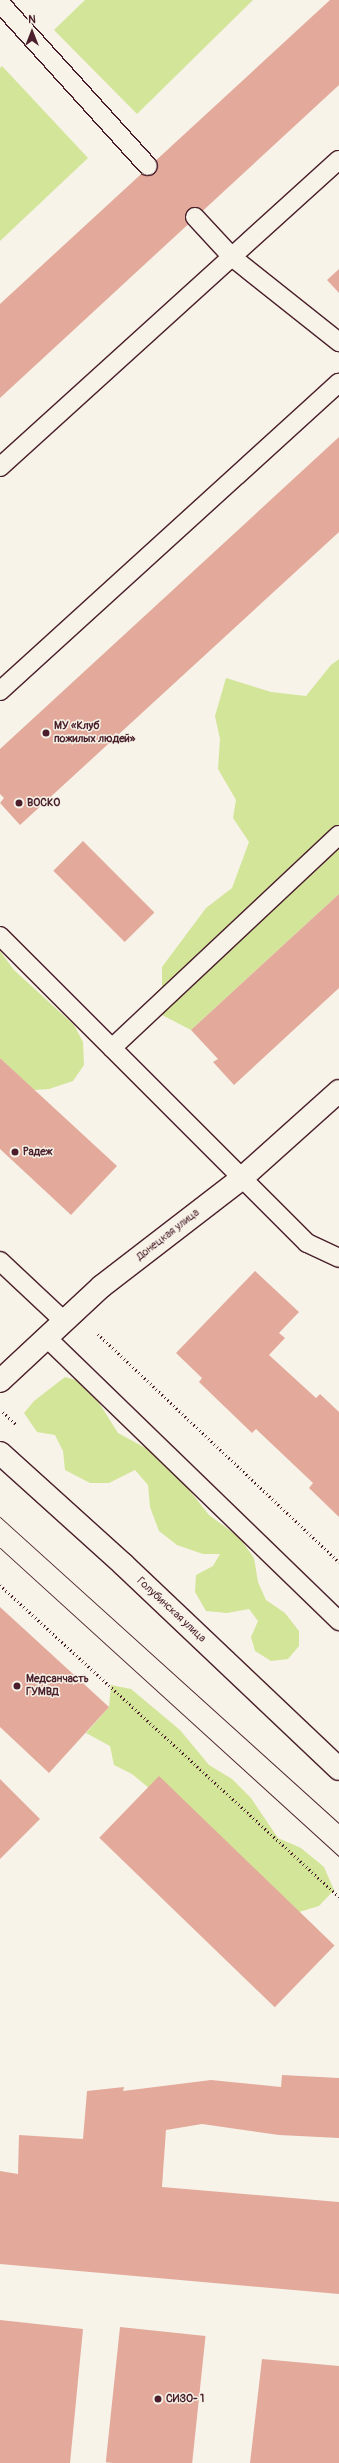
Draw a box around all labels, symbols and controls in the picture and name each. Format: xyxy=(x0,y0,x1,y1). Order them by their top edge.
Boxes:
north arrow xyxy=(12,12,52,52)
text: N xyxy=(28,13,36,26)
place label: МУ «Клуб пожилых людей» xyxy=(54,720,135,746)
marker: МУ «Клуб пожилых людей» xyxy=(41,728,51,738)
place label: ВОСКО xyxy=(27,796,60,810)
marker: ВОСКО xyxy=(14,798,24,808)
place label: Радеж xyxy=(23,1145,53,1159)
marker: Радеж xyxy=(10,1147,20,1157)
street label: Донецкая улица xyxy=(134,1206,202,1264)
street label: Голубинская улица xyxy=(134,1575,208,1645)
place label: Медсанчасть ГУМВД xyxy=(26,1673,89,1699)
marker: Медсанчасть ГУМВД xyxy=(11,1680,23,1692)
place label: СИЗО- 1 xyxy=(166,2392,204,2406)
marker: СИЗО- 1 xyxy=(153,2394,163,2404)

